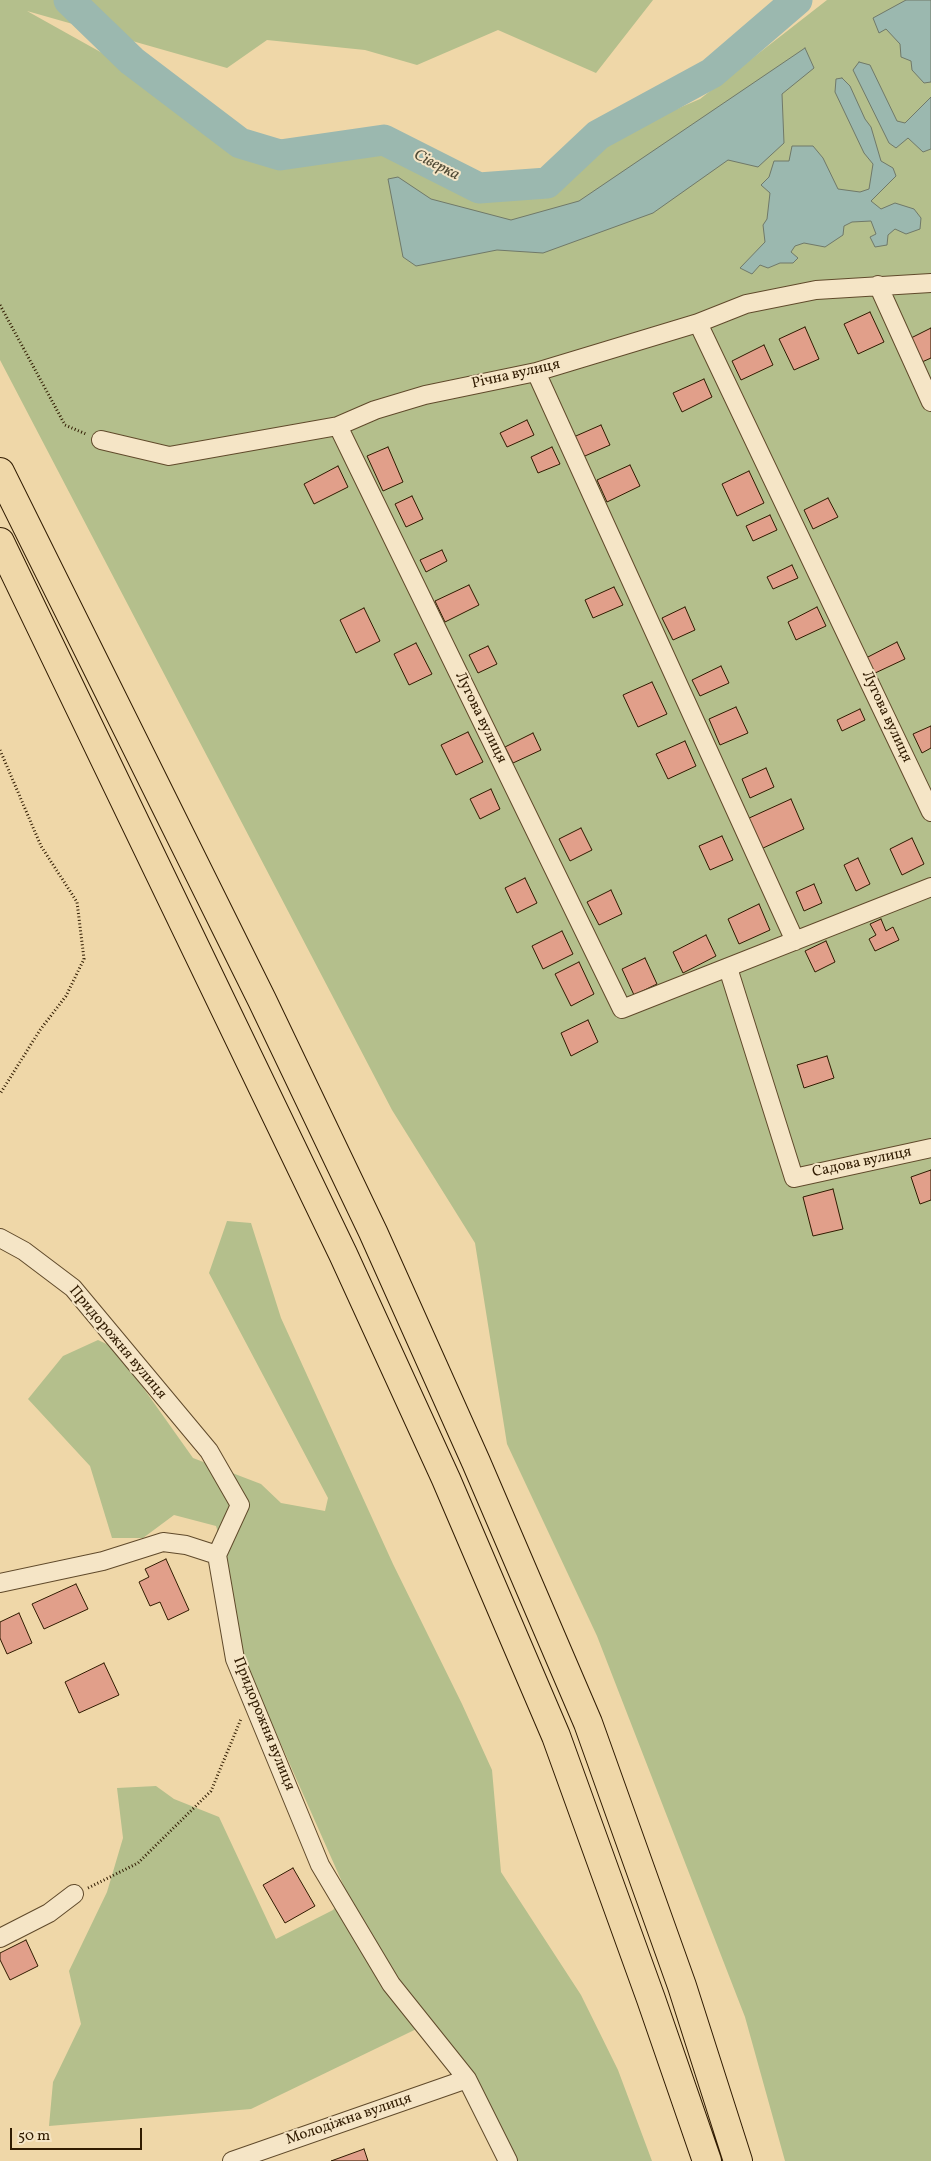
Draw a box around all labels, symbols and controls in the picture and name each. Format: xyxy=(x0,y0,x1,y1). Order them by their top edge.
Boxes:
water label: Сіверка xyxy=(410,146,462,186)
street label: Річна вулиця xyxy=(470,356,562,394)
street label: Лугова вулиця xyxy=(857,668,915,766)
street label: Лугова вулиця xyxy=(450,669,510,767)
street label: Садова вулиця xyxy=(811,1144,913,1182)
street label: Придорожня вулиця xyxy=(64,1283,170,1403)
street label: Придорожня вулиця xyxy=(228,1655,298,1793)
street label: Молодіжна вулиця xyxy=(284,2090,414,2150)
scale bar xyxy=(12,2118,145,2150)
text: 50 m xyxy=(18,2126,50,2147)

